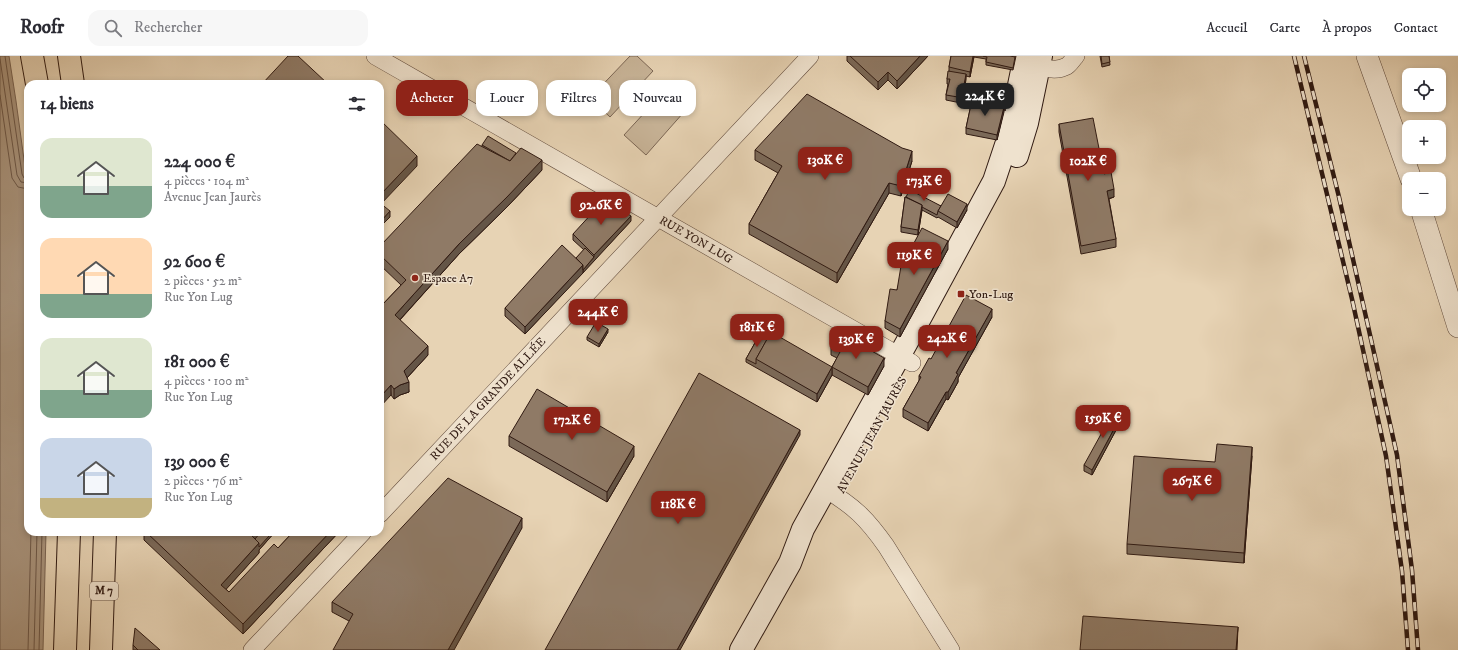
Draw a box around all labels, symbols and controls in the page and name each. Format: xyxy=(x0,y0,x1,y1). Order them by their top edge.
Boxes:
search box xyxy=(88,10,368,46)
text: Roofr xyxy=(20,16,64,39)
icon: search xyxy=(102,17,124,39)
text: Rechercher xyxy=(134,18,202,37)
text: Accueil xyxy=(1206,19,1248,37)
text: Carte xyxy=(1270,19,1300,37)
text: À propos xyxy=(1322,19,1372,37)
text: Contact xyxy=(1394,19,1438,37)
map controls xyxy=(1402,68,1446,216)
button: locate xyxy=(1402,68,1446,112)
chip: Acheter xyxy=(396,80,468,116)
chip: Louer xyxy=(476,80,538,116)
chip: Filtres xyxy=(546,80,611,116)
chip: Nouveau xyxy=(619,80,696,116)
pin: 224K € xyxy=(952,83,1018,117)
text: 224K € xyxy=(965,88,1005,104)
text: 14 biens xyxy=(40,93,94,115)
icon: filters xyxy=(346,93,368,115)
button: + xyxy=(1402,120,1446,164)
pin: 130K € xyxy=(792,147,858,181)
pin: 102K € xyxy=(1055,148,1121,182)
text: 224 000 € xyxy=(164,151,235,173)
text: 130K € xyxy=(807,152,843,168)
text: 102K € xyxy=(1069,153,1107,169)
icon: home xyxy=(72,154,120,202)
pin: 173K € xyxy=(891,168,957,202)
button: − xyxy=(1402,172,1446,216)
text: 4 pièces · 104 m² xyxy=(164,173,249,189)
text: 173K € xyxy=(906,173,942,189)
text: Avenue Jean Jaurès xyxy=(164,189,261,205)
pin: 92.6K € xyxy=(564,192,638,226)
text: 92.6K € xyxy=(580,197,622,213)
street label: RUE YON LUG xyxy=(657,213,736,267)
pin: 119K € xyxy=(881,242,947,276)
text: 119K € xyxy=(896,247,932,263)
text: 92 600 € xyxy=(164,251,225,273)
icon: home xyxy=(72,254,120,302)
place label: Espace A7 xyxy=(423,271,473,286)
text: 2 pièces · 52 m² xyxy=(164,273,242,289)
marker: Espace A7 xyxy=(410,273,420,283)
place label: Yon-Lug xyxy=(969,287,1013,302)
text: Rue Yon Lug xyxy=(164,289,232,305)
marker: Yon-Lug xyxy=(956,289,966,299)
pin: 244K € xyxy=(565,299,631,333)
text: 244K € xyxy=(578,304,618,320)
pin: 181K € xyxy=(724,314,790,348)
text: 181K € xyxy=(739,319,775,335)
pin: 242K € xyxy=(914,325,980,359)
pin: 139K € xyxy=(823,326,889,360)
text: 242K € xyxy=(927,330,967,346)
text: 139K € xyxy=(838,331,874,347)
street label: RUE DE LA GRANDE ALLÉE xyxy=(427,334,549,464)
text: 181 000 € xyxy=(164,351,230,373)
icon: home xyxy=(72,354,120,402)
text: 4 pièces · 100 m² xyxy=(164,373,249,389)
street label: AVENUE JEAN JAURÈS xyxy=(834,374,910,496)
text: Rue Yon Lug xyxy=(164,389,232,405)
pin: 159K € xyxy=(1070,405,1136,439)
pin: 172K € xyxy=(539,407,605,441)
text: 159K € xyxy=(1084,410,1122,426)
text: 172K € xyxy=(553,412,591,428)
text: 139 000 € xyxy=(164,451,230,473)
icon: home xyxy=(72,454,120,502)
pin: 267K € xyxy=(1159,468,1225,502)
text: 2 pièces · 76 m² xyxy=(164,473,242,489)
text: 267K € xyxy=(1172,473,1212,489)
text: Rue Yon Lug xyxy=(164,489,232,505)
pin: 118K € xyxy=(645,491,711,525)
text: 118K € xyxy=(660,496,696,512)
road number: M 7 xyxy=(90,582,118,600)

